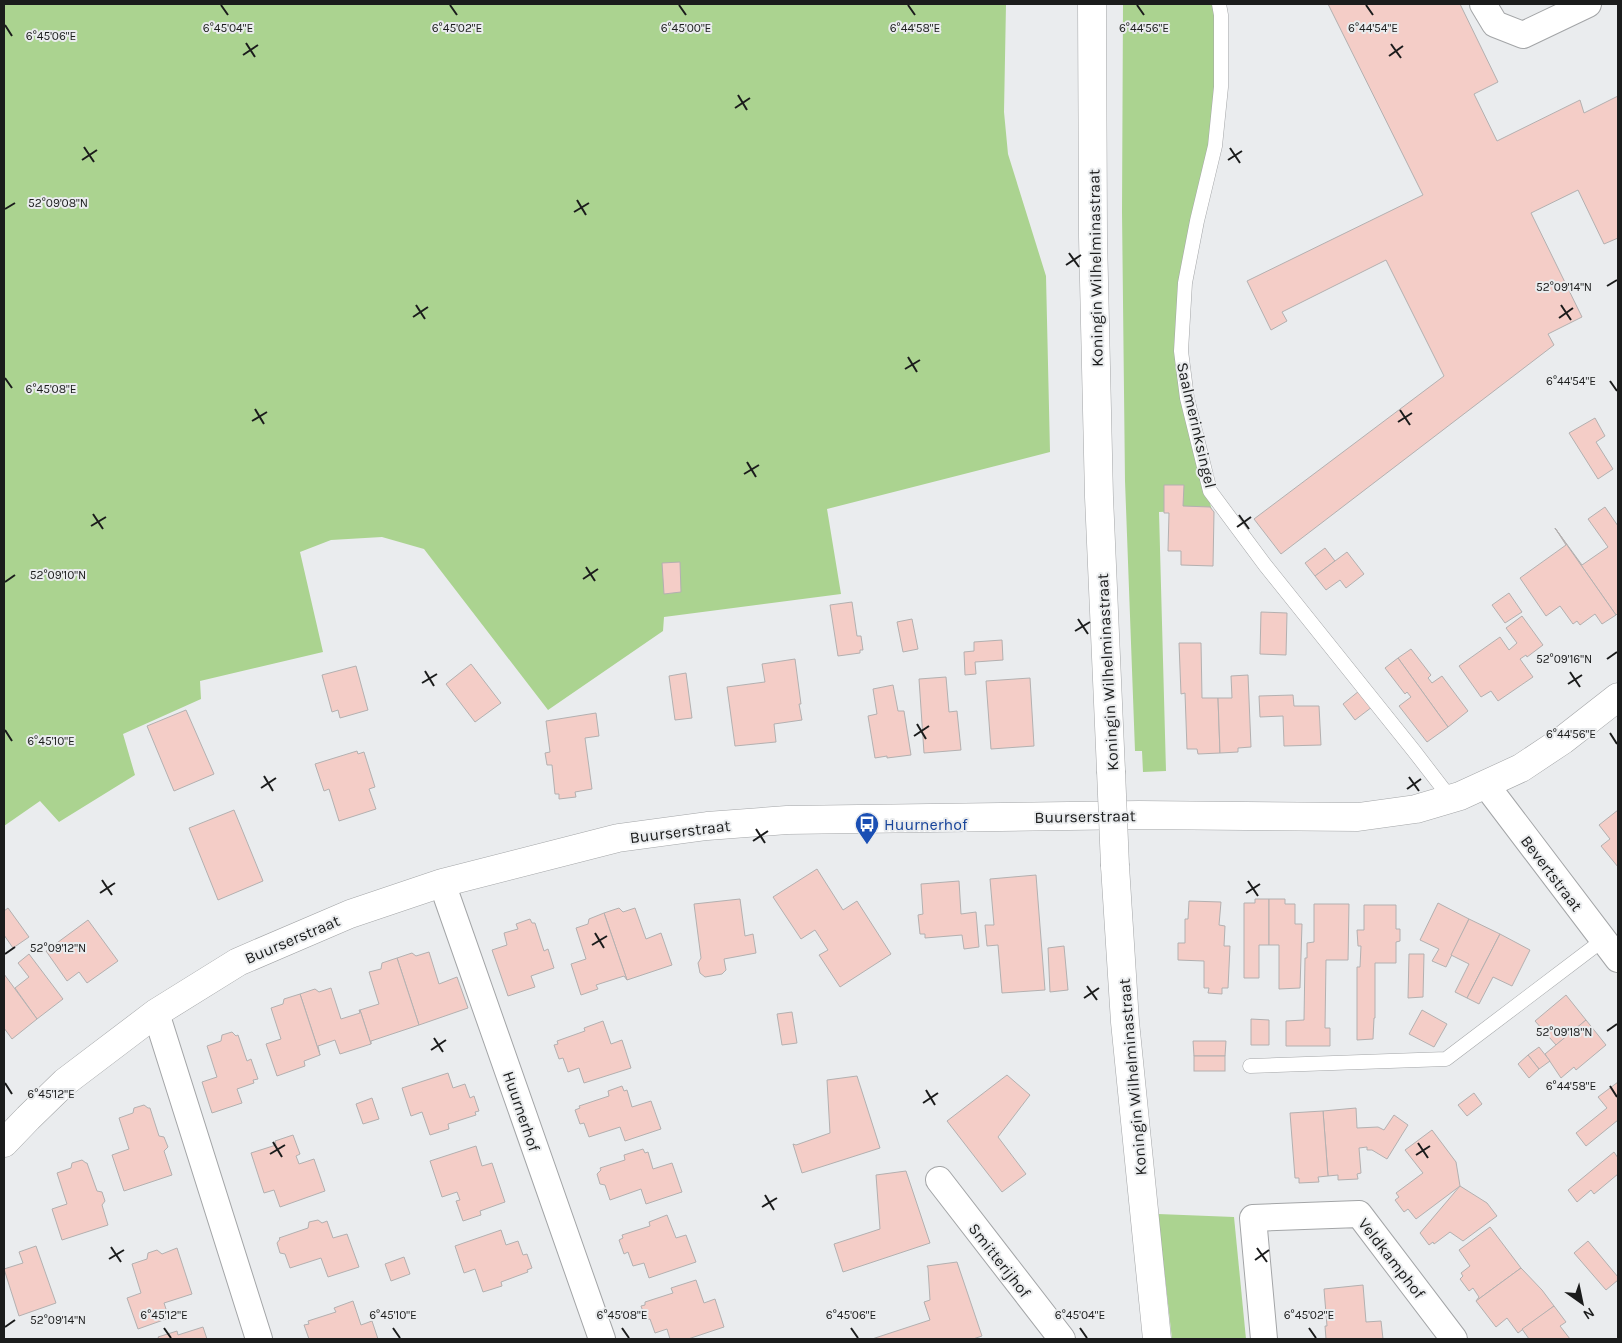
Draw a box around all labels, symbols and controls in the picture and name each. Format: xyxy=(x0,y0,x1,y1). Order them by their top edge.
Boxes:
text: 6°45'04"E xyxy=(203,21,253,35)
text: 6°45'02"E xyxy=(432,21,482,35)
text: 6°45'00"E xyxy=(661,21,711,35)
text: 6°44'58"E xyxy=(890,21,940,35)
text: 6°44'56"E xyxy=(1119,21,1169,35)
text: 6°44'54"E xyxy=(1348,21,1398,35)
text: 6°45'06"E xyxy=(26,29,76,43)
street label: Koningin Wilhelminastraat xyxy=(1084,169,1107,367)
text: 52°09'08"N xyxy=(28,196,88,210)
text: 52°09'14"N xyxy=(1536,280,1592,294)
street label: Saalmerinksingel xyxy=(1173,360,1220,490)
text: 6°44'54"E xyxy=(1546,374,1596,388)
text: 6°45'08"E xyxy=(26,382,76,396)
text: 52°09'10"N xyxy=(30,568,86,582)
street label: Koningin Wilhelminastraat xyxy=(1093,573,1122,771)
text: 52°09'16"N xyxy=(1536,652,1592,666)
text: 6°44'56"E xyxy=(1546,727,1596,741)
text: 6°45'10"E xyxy=(27,734,75,748)
street label: Buurserstraat xyxy=(1034,806,1136,827)
bus stop icon: Huurnerhof xyxy=(854,811,880,845)
place label: Huurnerhof xyxy=(884,815,968,834)
street label: Buurserstraat xyxy=(629,816,732,847)
street label: Bevertstraat xyxy=(1517,832,1586,915)
street label: Buurserstraat xyxy=(242,911,343,968)
text: 52°09'12"N xyxy=(30,941,86,955)
street label: Koningin Wilhelminastraat xyxy=(1114,978,1151,1176)
text: 52°09'18"N xyxy=(1536,1025,1592,1039)
street label: Huurnerhof xyxy=(499,1069,544,1154)
text: 6°44'58"E xyxy=(1546,1079,1596,1093)
text: 6°45'12"E xyxy=(27,1087,75,1101)
street label: Veldkamphof xyxy=(1354,1214,1429,1303)
street label: Smitterijhof xyxy=(965,1219,1035,1302)
north arrow xyxy=(1557,1278,1607,1328)
text: N xyxy=(1580,1304,1598,1323)
text: 6°45'12"E xyxy=(140,1308,188,1322)
text: 6°45'10"E xyxy=(369,1308,417,1322)
text: 6°45'08"E xyxy=(597,1308,647,1322)
text: 6°45'06"E xyxy=(826,1308,876,1322)
text: 6°45'04"E xyxy=(1055,1308,1105,1322)
text: 6°45'02"E xyxy=(1284,1308,1334,1322)
text: 52°09'14"N xyxy=(30,1313,86,1327)

